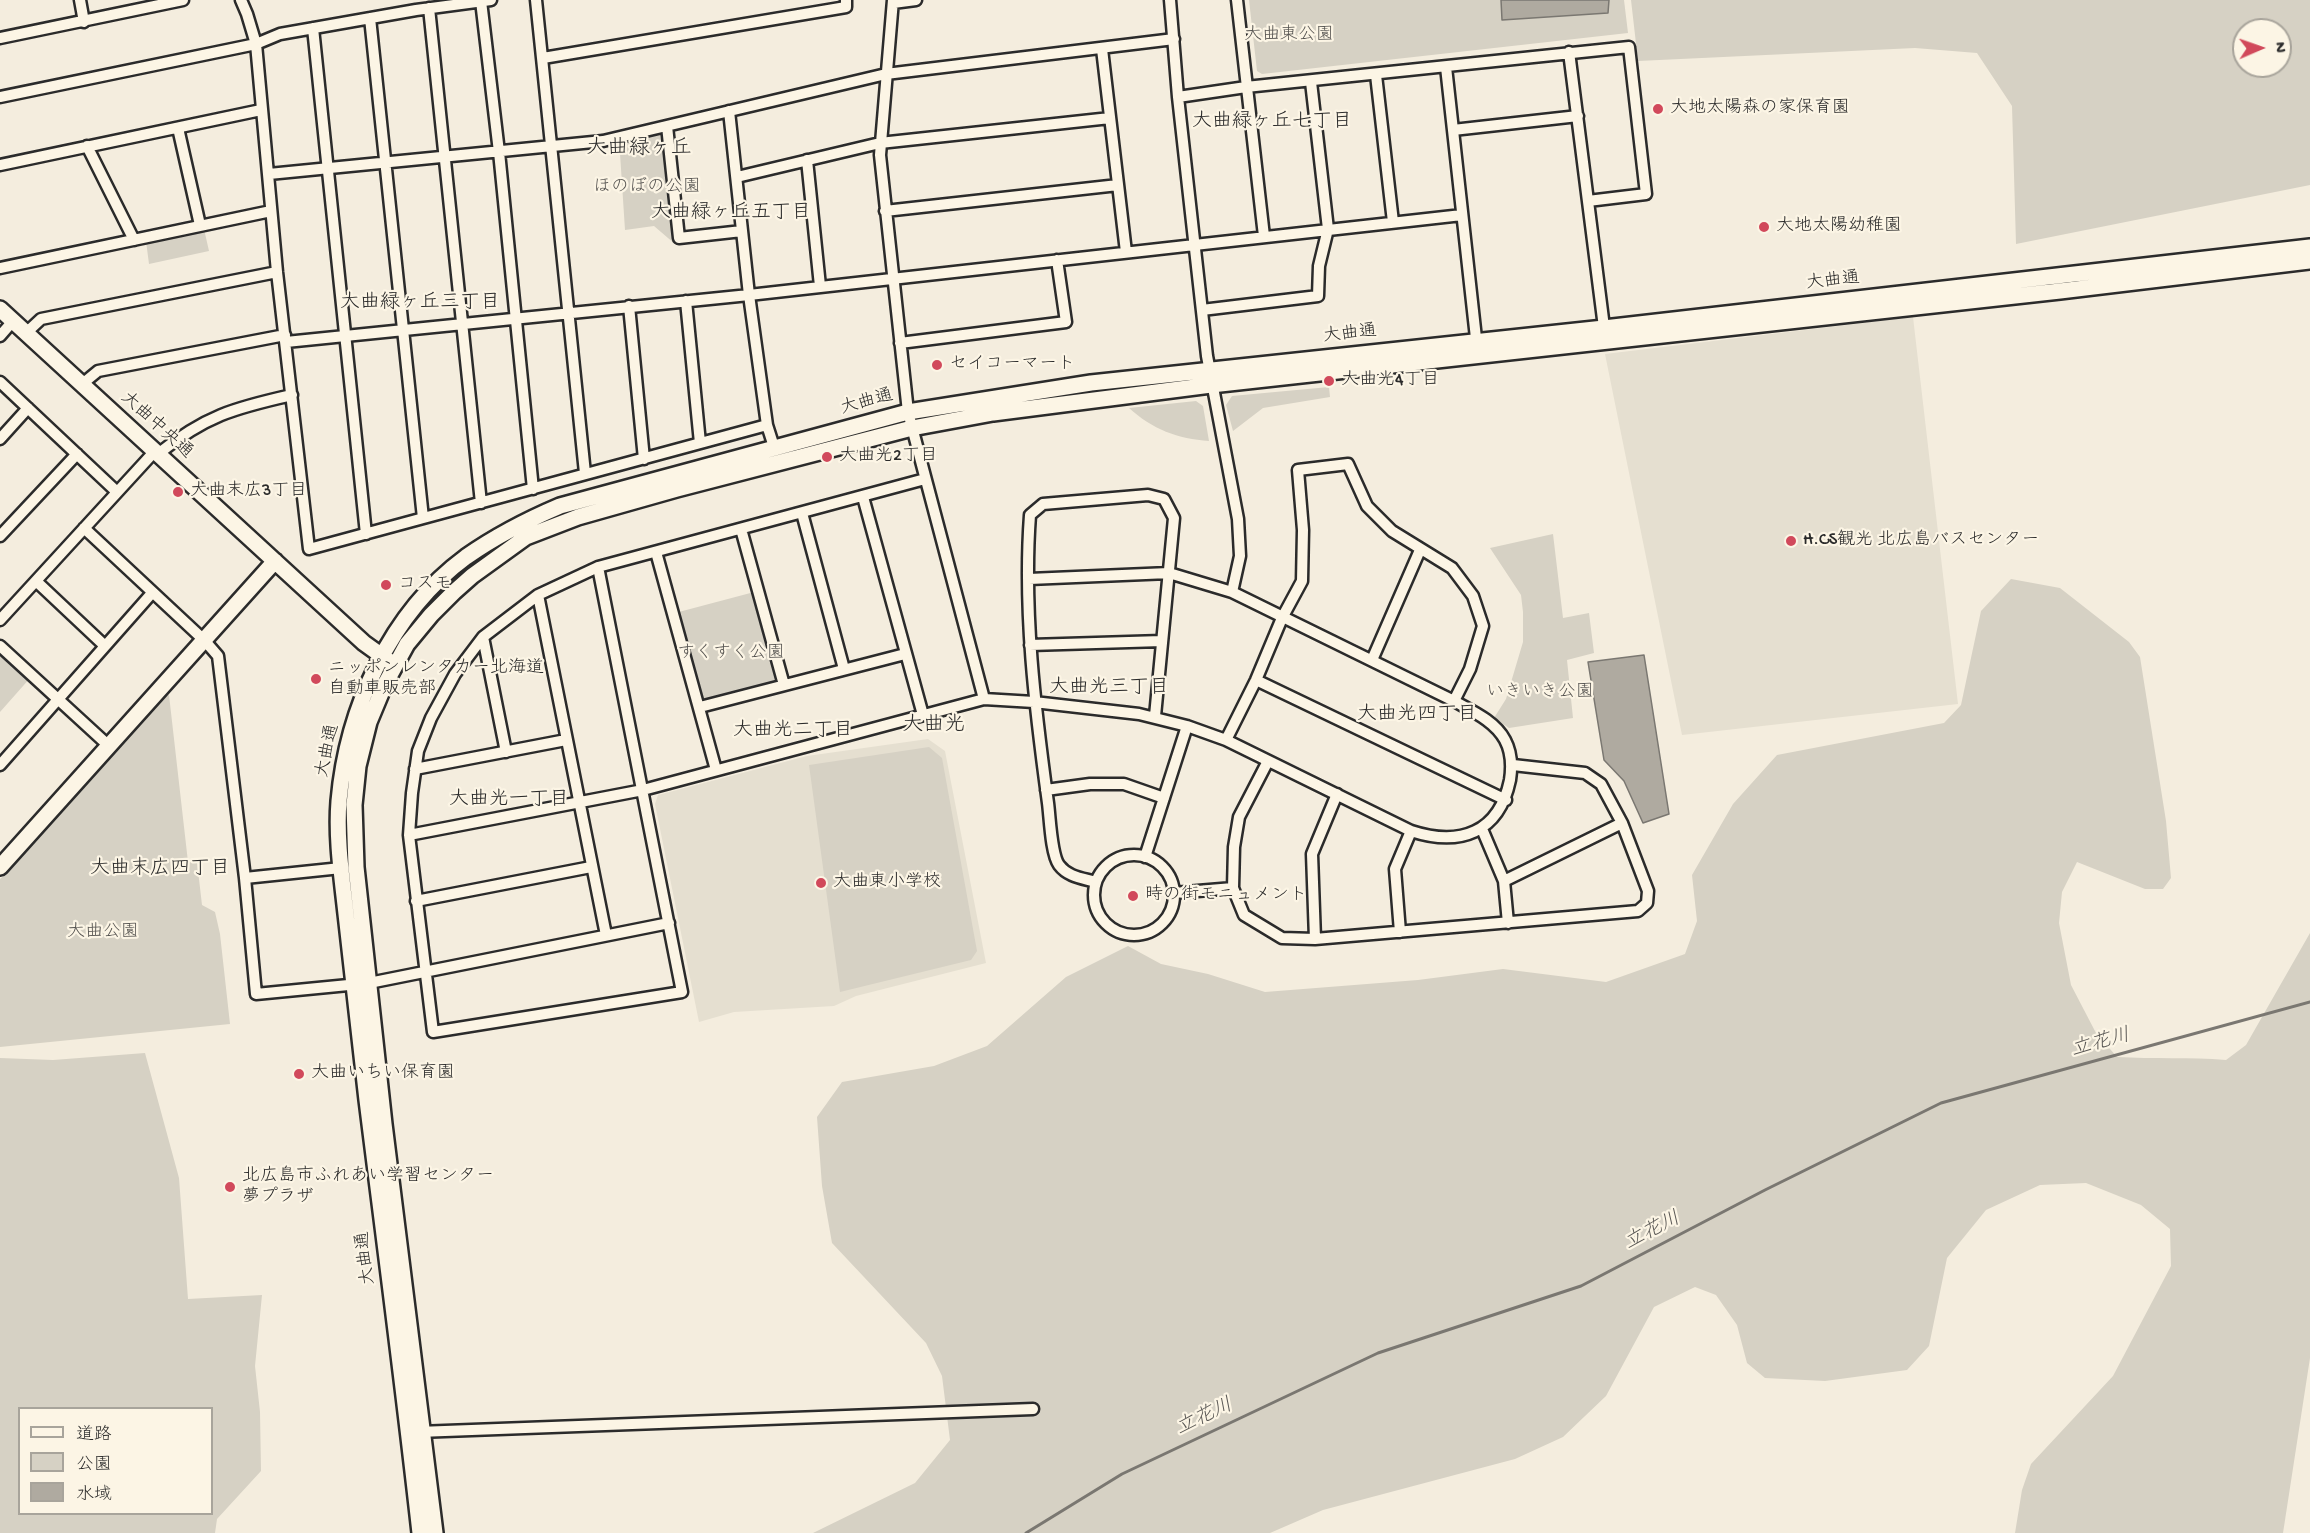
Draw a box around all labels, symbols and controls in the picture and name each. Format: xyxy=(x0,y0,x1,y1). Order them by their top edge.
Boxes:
north arrow xyxy=(2232,18,2292,78)
park label: 大曲東公園 xyxy=(1244,25,1334,47)
text: N xyxy=(2269,42,2288,53)
place label: 大地太陽森の家保育園 xyxy=(1670,98,1850,120)
marker: 大地太陽森の家保育園 xyxy=(1651,102,1665,116)
district label: 大曲緑ヶ丘七丁目 xyxy=(1192,111,1352,135)
district label: 大曲緑ヶ丘 xyxy=(587,137,691,163)
park label: ほのぼの公園 xyxy=(593,177,701,199)
district label: 大曲緑ヶ丘五丁目 xyxy=(651,202,811,226)
place label: 大地太陽幼稚園 xyxy=(1776,216,1902,238)
marker: 大地太陽幼稚園 xyxy=(1757,220,1771,234)
street label: 大曲通 xyxy=(1805,268,1861,296)
district label: 大曲緑ヶ丘三丁目 xyxy=(340,292,500,316)
street label: 大曲通 xyxy=(1322,321,1378,349)
place label: セイコーマート xyxy=(949,354,1075,376)
marker: セイコーマート xyxy=(930,358,944,372)
place label: 大曲光4丁目 xyxy=(1341,370,1440,392)
marker: 大曲光4丁目 xyxy=(1322,374,1336,388)
street label: 大曲通 xyxy=(838,386,896,420)
street label: 大曲中央通 xyxy=(115,388,197,464)
place label: 大曲光2丁目 xyxy=(839,446,938,468)
marker: 大曲光2丁目 xyxy=(820,450,834,464)
place label: 大曲末広3丁目 xyxy=(190,481,307,503)
marker: 大曲末広3丁目 xyxy=(171,485,185,499)
place label: H.CS観光 北広島バスセンター xyxy=(1803,530,2039,552)
marker: H.CS観光 北広島バスセンター xyxy=(1784,534,1798,548)
place label: コスモ xyxy=(398,574,452,596)
marker: コスモ xyxy=(379,578,393,592)
park label: すくすく公園 xyxy=(677,643,785,665)
place label: ニッポンレンタカー北海道 自動車販売部 xyxy=(328,658,544,700)
marker: ニッポンレンタカー北海道 自動車販売部 xyxy=(309,672,323,686)
district label: 大曲光三丁目 xyxy=(1049,677,1169,701)
park label: いきいき公園 xyxy=(1486,682,1594,704)
district label: 大曲光四丁目 xyxy=(1357,704,1477,728)
district label: 大曲光 xyxy=(903,714,965,740)
district label: 大曲光二丁目 xyxy=(733,720,853,744)
street label: 大曲通 xyxy=(313,722,345,780)
district label: 大曲光一丁目 xyxy=(449,789,569,813)
district label: 大曲末広四丁目 xyxy=(90,858,230,882)
place label: 大曲東小学校 xyxy=(833,872,941,894)
marker: 大曲東小学校 xyxy=(814,876,828,890)
place label: 時の街モニュメント xyxy=(1145,885,1307,907)
marker: 時の街モニュメント xyxy=(1126,889,1140,903)
park label: 大曲公園 xyxy=(67,922,139,944)
water label: 立花川 xyxy=(2069,1025,2133,1063)
place label: 大曲いちい保育園 xyxy=(311,1063,455,1085)
marker: 大曲いちい保育園 xyxy=(292,1067,306,1081)
place label: 北広島市ふれあい学習センター 夢プラザ xyxy=(242,1166,494,1208)
marker: 北広島市ふれあい学習センター 夢プラザ xyxy=(223,1180,237,1194)
water label: 立花川 xyxy=(1621,1208,1685,1256)
street label: 大曲通 xyxy=(353,1230,381,1286)
water label: 立花川 xyxy=(1173,1394,1237,1442)
legend xyxy=(18,1407,213,1515)
text: 道路 xyxy=(76,1425,112,1446)
text: 公園 xyxy=(76,1455,112,1476)
text: 水域 xyxy=(76,1485,112,1506)

